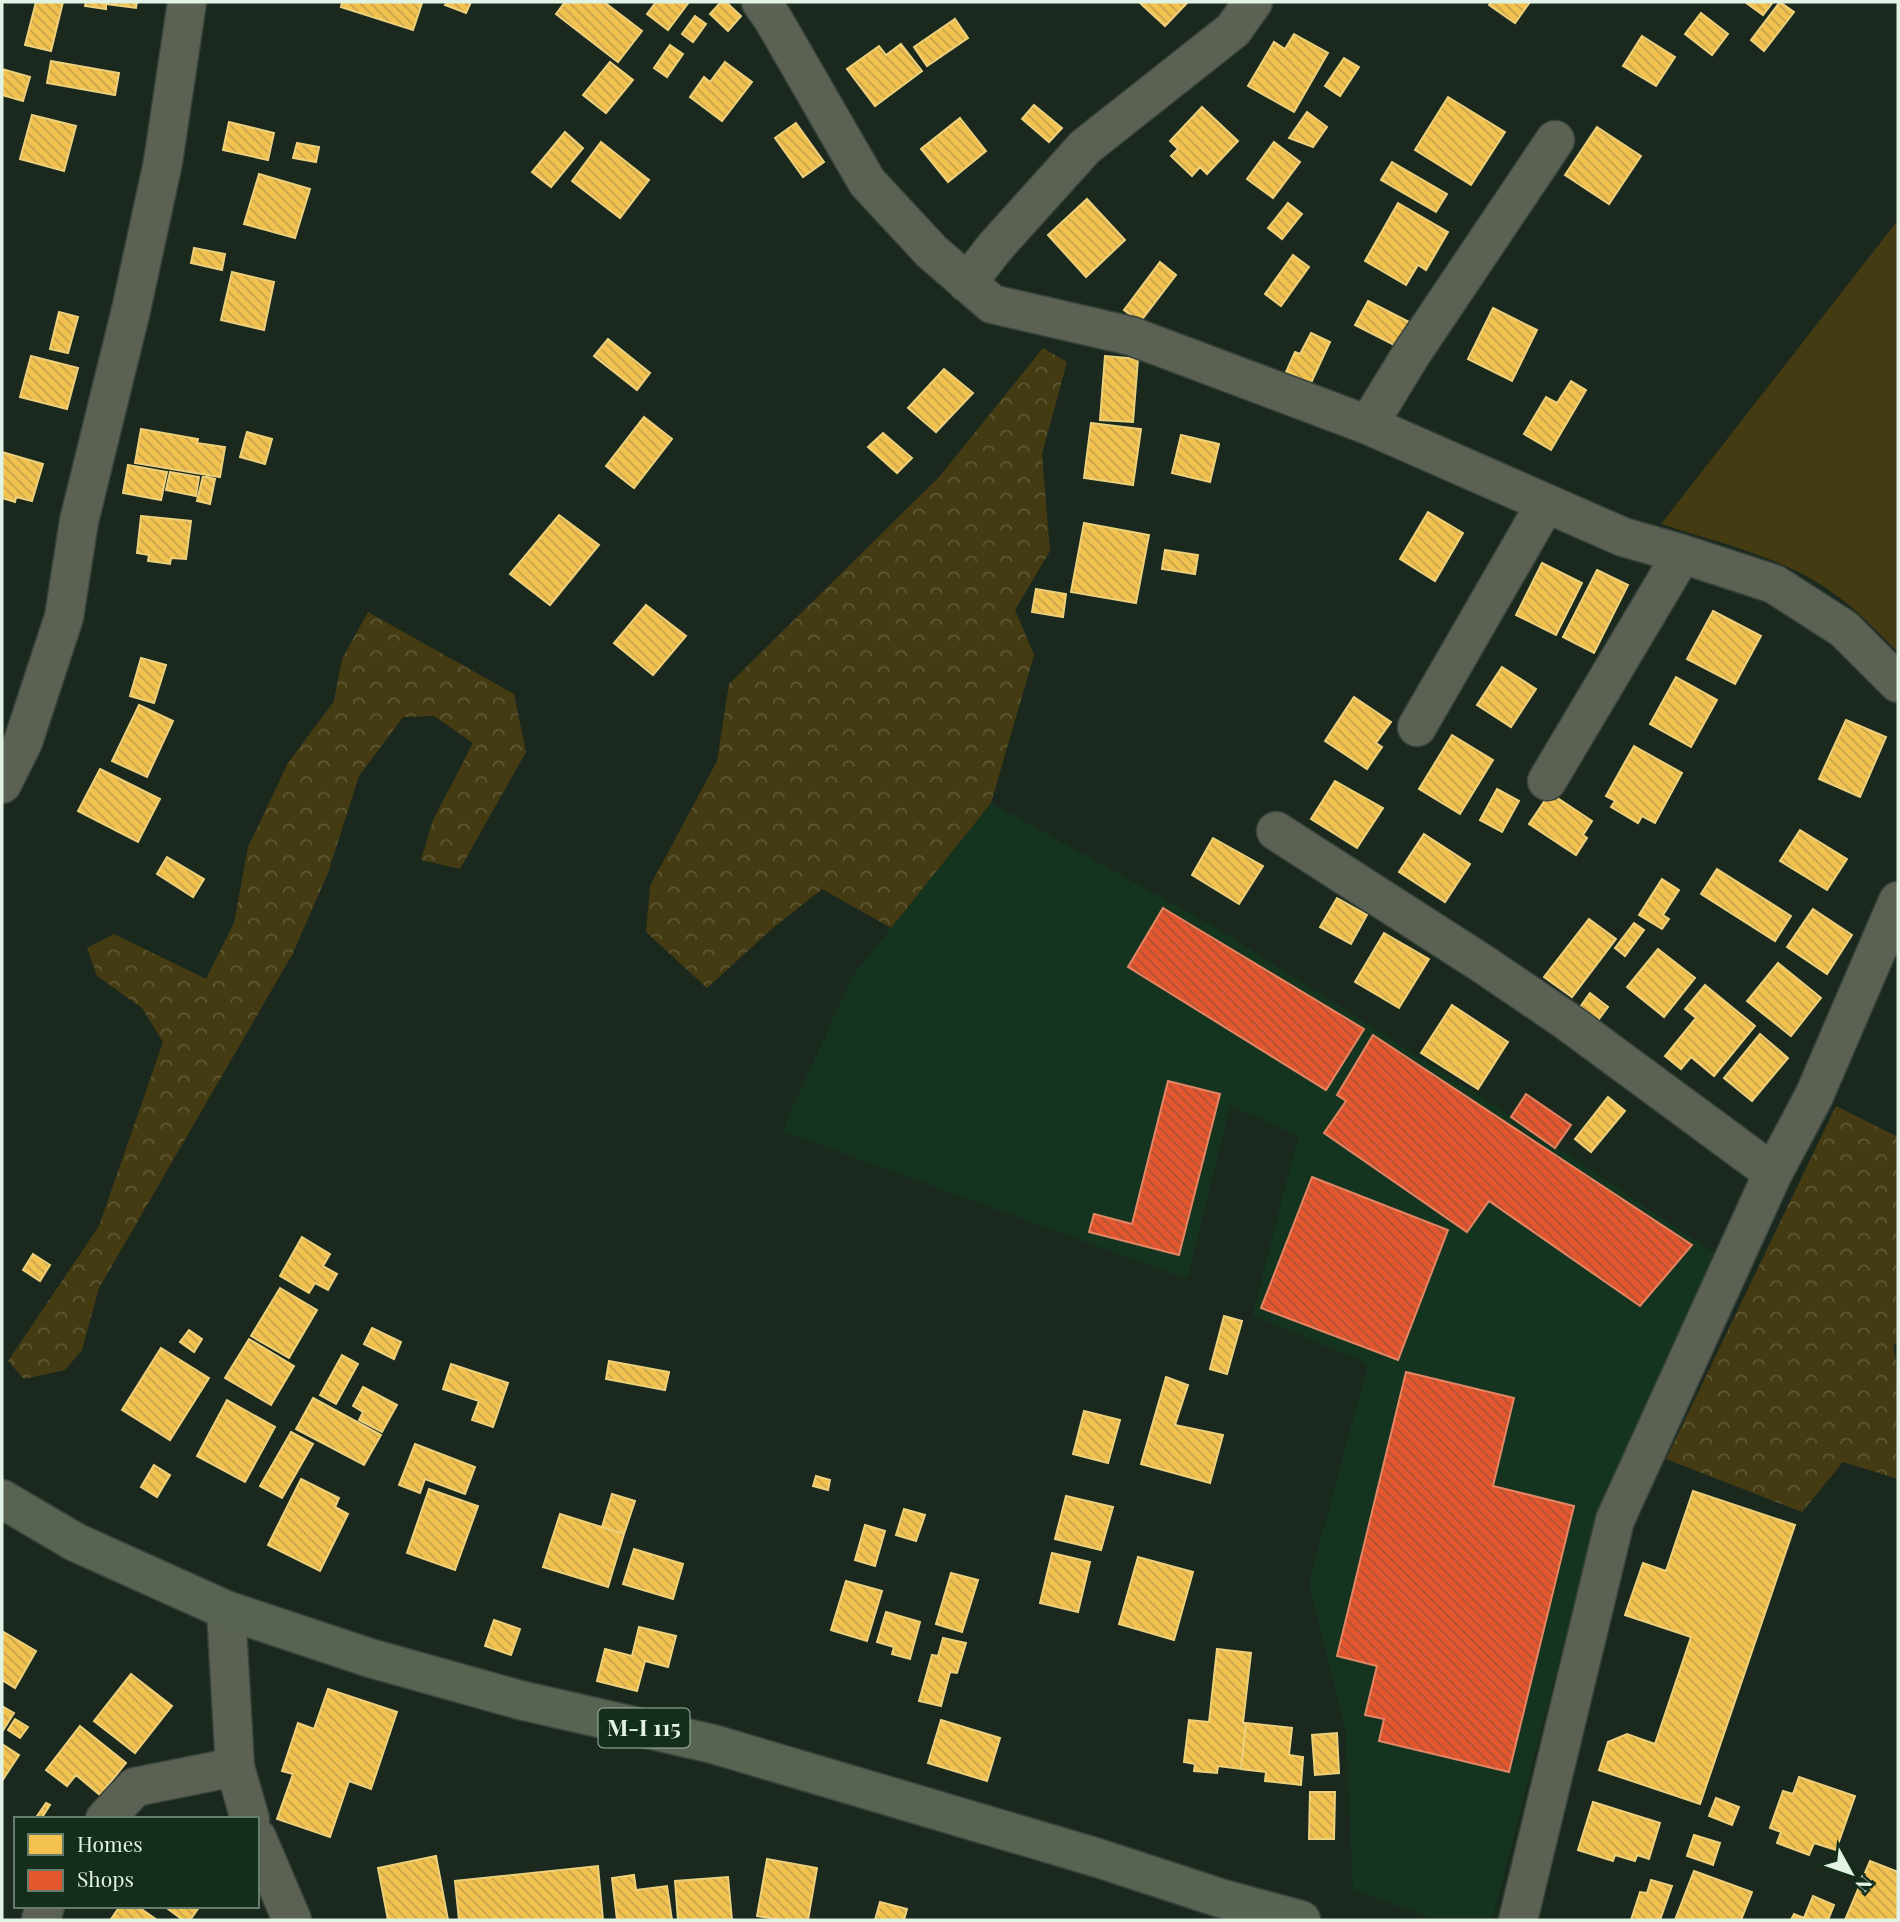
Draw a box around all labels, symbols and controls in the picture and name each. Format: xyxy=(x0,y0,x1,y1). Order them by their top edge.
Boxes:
road number: M-I 115 xyxy=(598,1708,690,1748)
legend xyxy=(14,1817,259,1908)
text: Homes xyxy=(77,1829,143,1857)
north arrow xyxy=(1816,1838,1886,1908)
text: Shops xyxy=(77,1864,134,1892)
text: N xyxy=(1850,1871,1879,1898)

